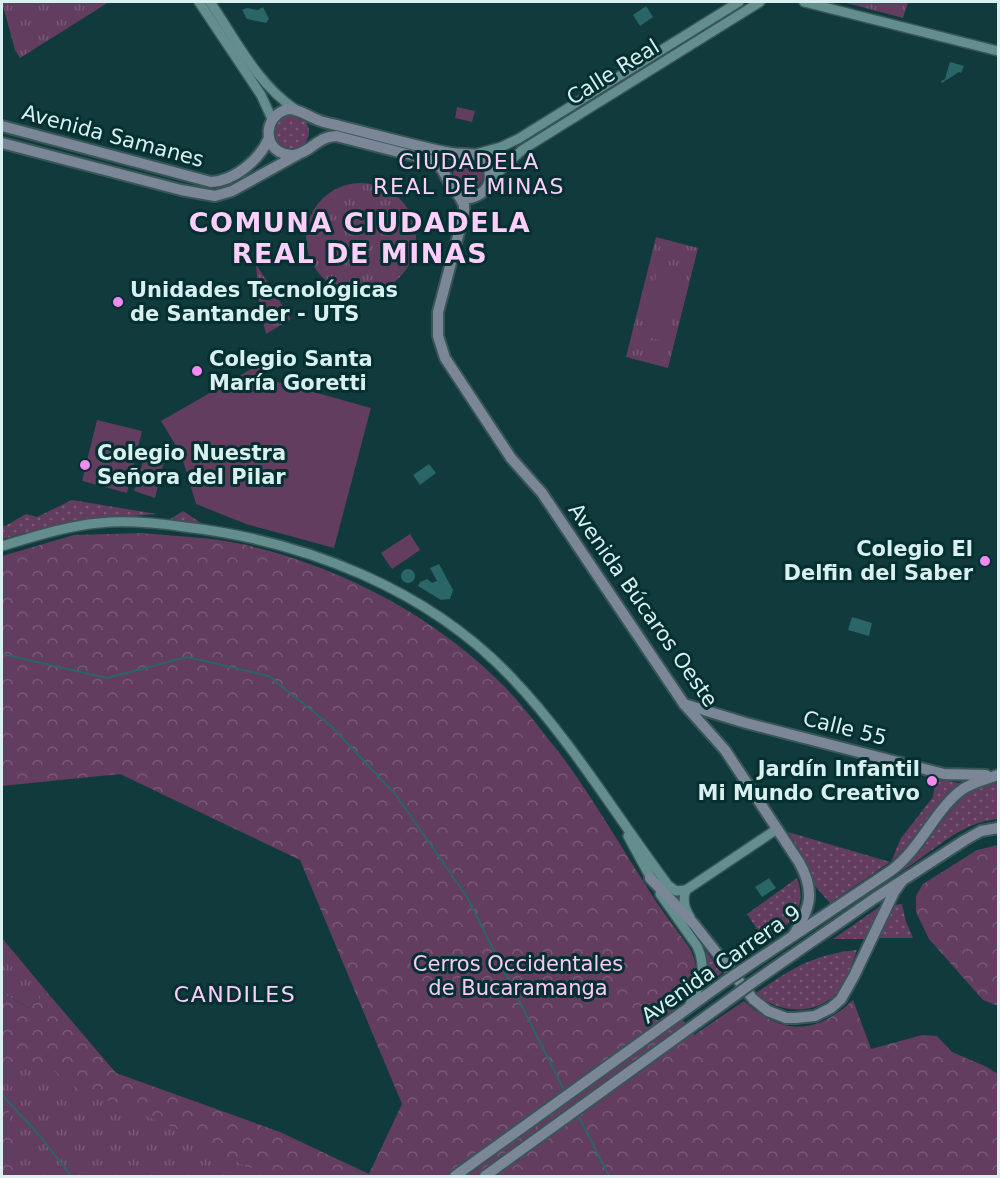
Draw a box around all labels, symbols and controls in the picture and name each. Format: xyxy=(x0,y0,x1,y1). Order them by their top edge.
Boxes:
street label: Calle Real xyxy=(563,34,663,110)
street label: Avenida Samanes xyxy=(19,100,207,172)
district label: CIUDADELA REAL DE MINAS xyxy=(373,149,565,199)
district label: COMUNA CIUDADELA REAL DE MINAS xyxy=(189,207,531,269)
place label: Unidades Tecnológicas de Santander - UTS xyxy=(130,278,398,326)
marker: Unidades Tecnológicas de Santander - UTS xyxy=(111,295,125,309)
place label: Colegio Santa María Goretti xyxy=(209,347,373,395)
marker: Colegio Santa María Goretti xyxy=(190,364,204,378)
place label: Colegio Nuestra Señora del Pilar xyxy=(97,441,286,489)
marker: Colegio Nuestra Señora del Pilar xyxy=(78,458,92,472)
street label: Avenida Búcaros Oeste xyxy=(564,499,722,711)
place label: Colegio El Delfin del Saber xyxy=(784,537,974,585)
marker: Colegio El Delfin del Saber xyxy=(978,554,992,568)
street label: Calle 55 xyxy=(801,706,889,750)
place label: Jardín Infantil Mi Mundo Creativo xyxy=(697,757,920,805)
marker: Jardín Infantil Mi Mundo Creativo xyxy=(925,774,939,788)
street label: Avenida Carrera 9 xyxy=(637,900,805,1028)
park label: Cerros Occidentales de Bucaramanga xyxy=(413,952,623,1000)
district label: CANDILES xyxy=(174,982,296,1007)

